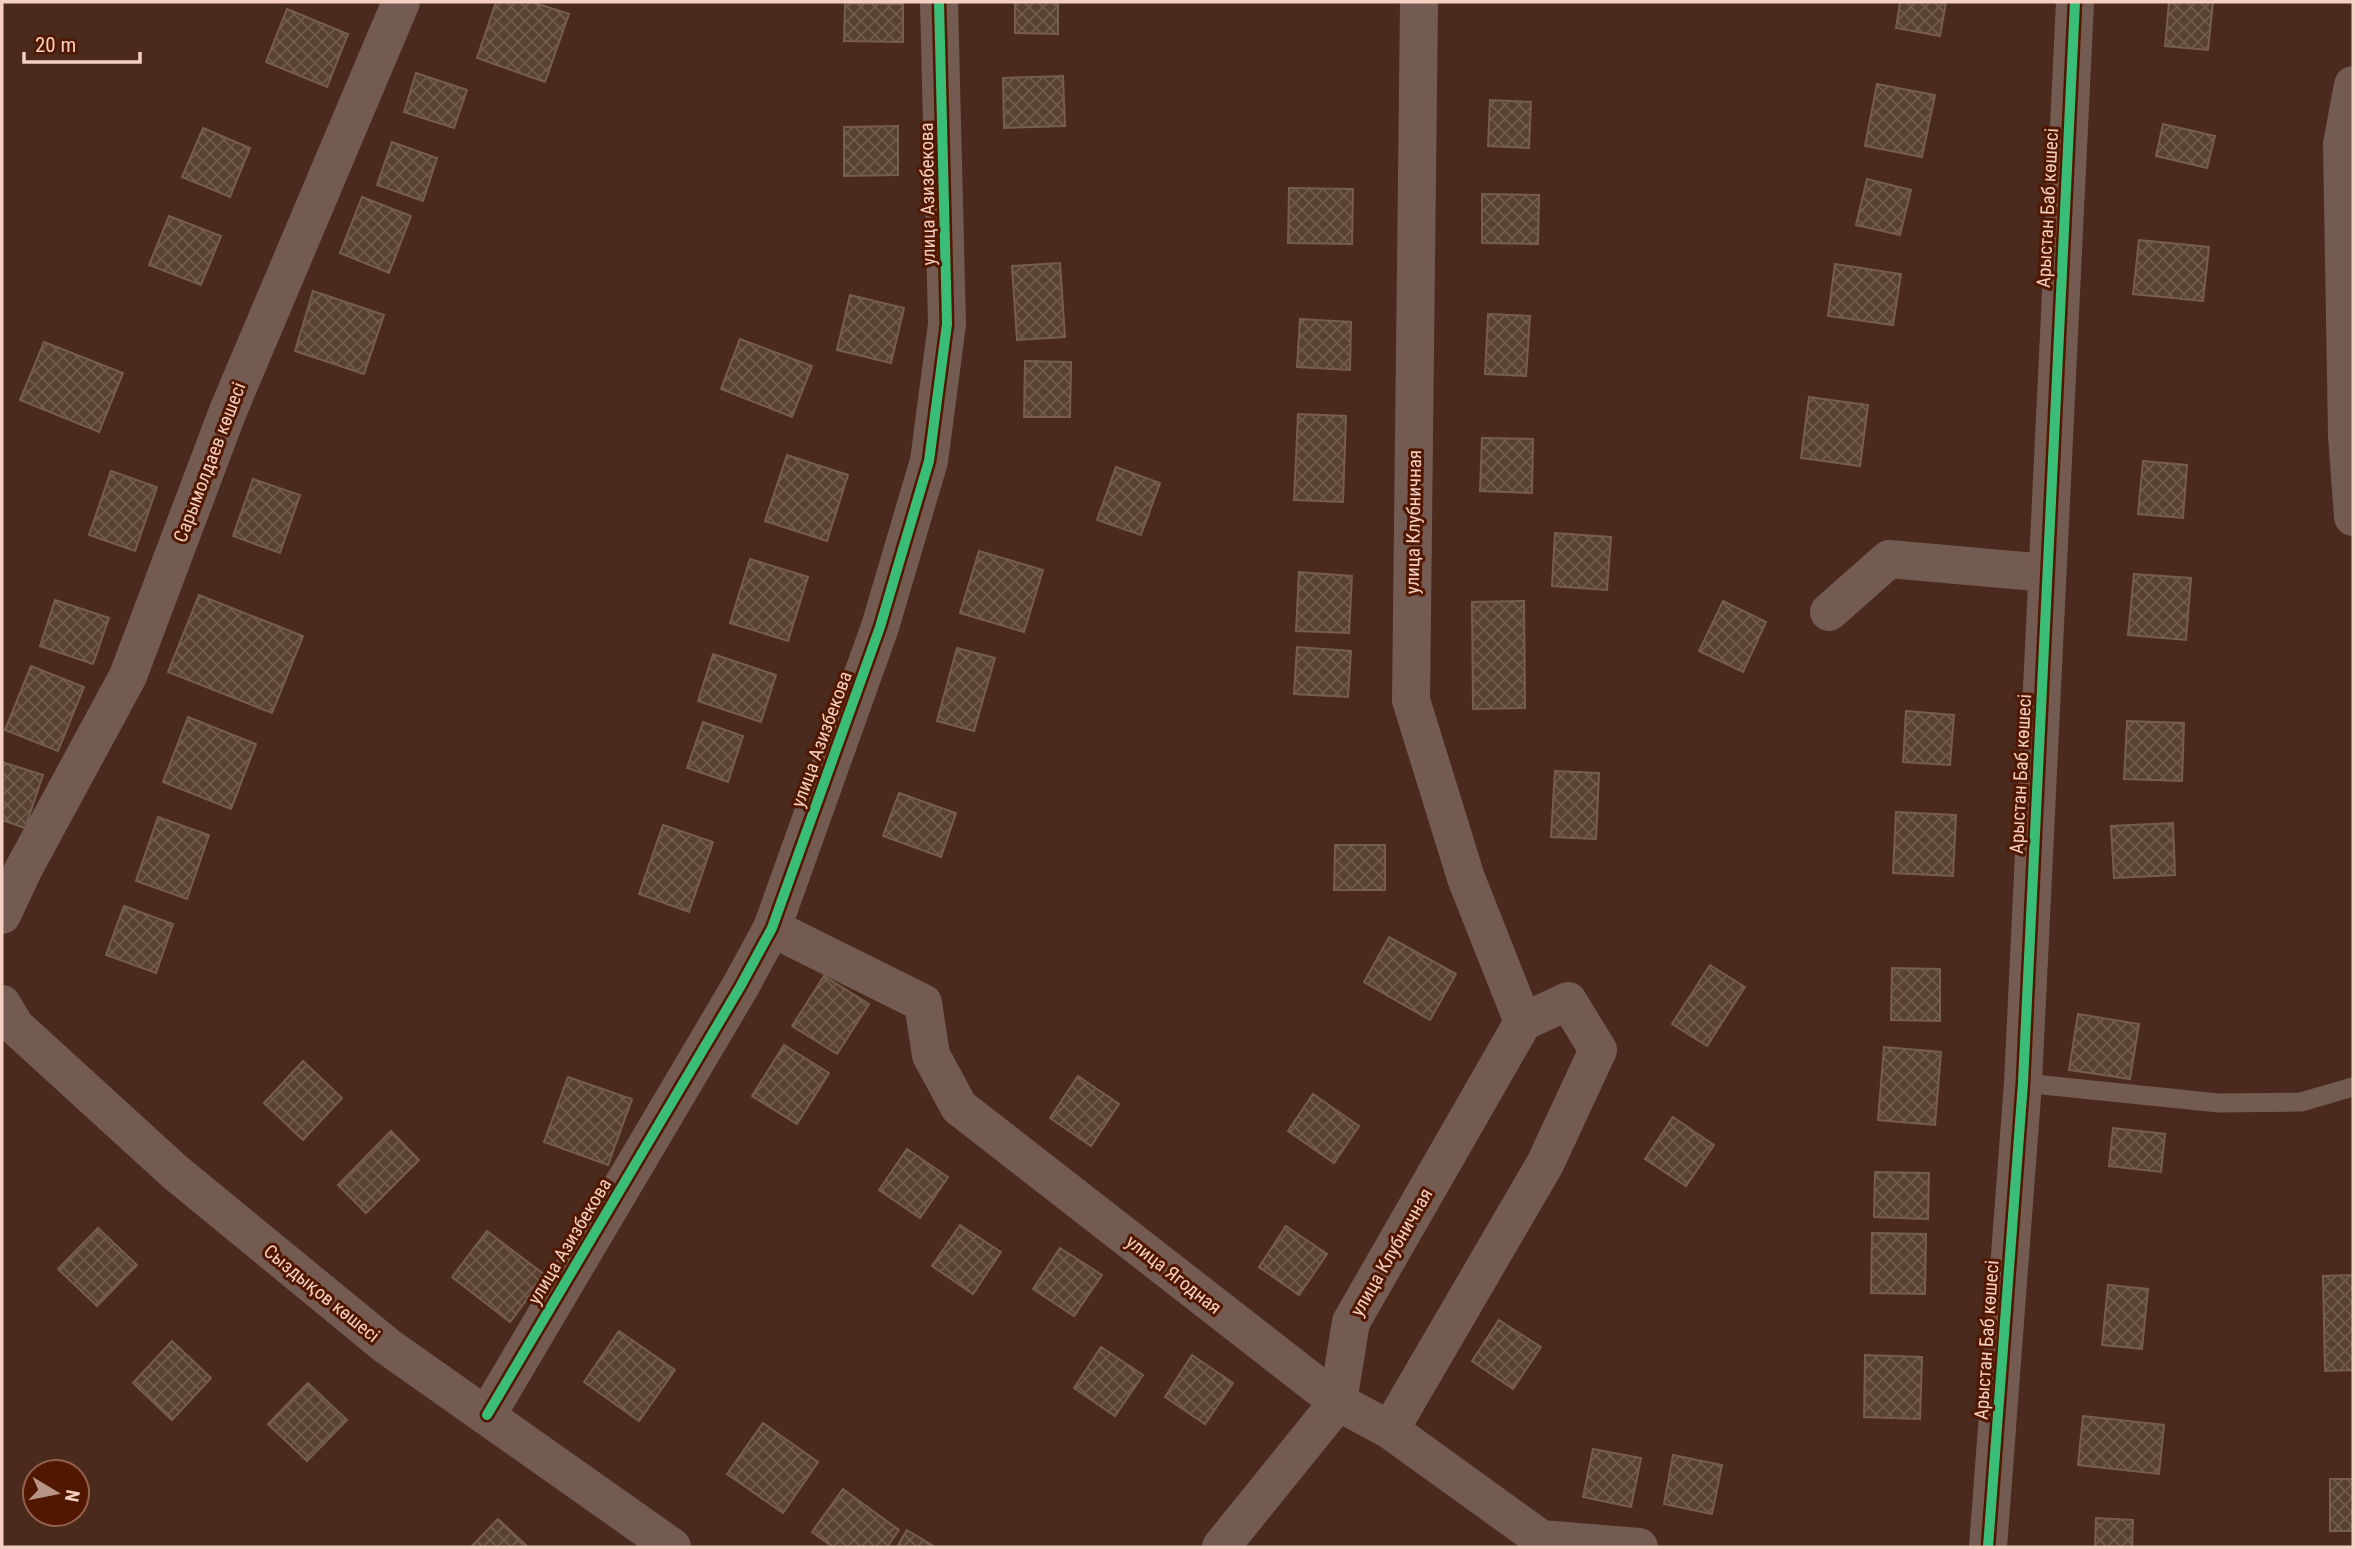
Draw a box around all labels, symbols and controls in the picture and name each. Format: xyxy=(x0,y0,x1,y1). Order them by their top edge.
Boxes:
scale bar xyxy=(24,21,140,65)
text: 20 m xyxy=(35,33,76,57)
street label: улица Азизбекова xyxy=(915,122,940,266)
street label: Арыстан Баб көшесі xyxy=(2032,128,2063,289)
street label: Сарымолдаев көшесі xyxy=(168,379,251,545)
street label: улица Клубничная xyxy=(1401,450,1426,594)
street label: улица Азизбекова xyxy=(786,668,857,810)
street label: Арыстан Баб көшесі xyxy=(2005,694,2036,855)
street label: улица Азизбекова xyxy=(523,1174,616,1309)
street label: улица Клубничная xyxy=(1345,1184,1437,1320)
street label: улица Ягодная xyxy=(1121,1230,1226,1319)
street label: Сыздықов көшесі xyxy=(259,1240,384,1347)
street label: Арыстан Баб көшесі xyxy=(1969,1259,2004,1421)
north arrow xyxy=(21,1458,91,1528)
text: N xyxy=(60,1488,85,1504)

